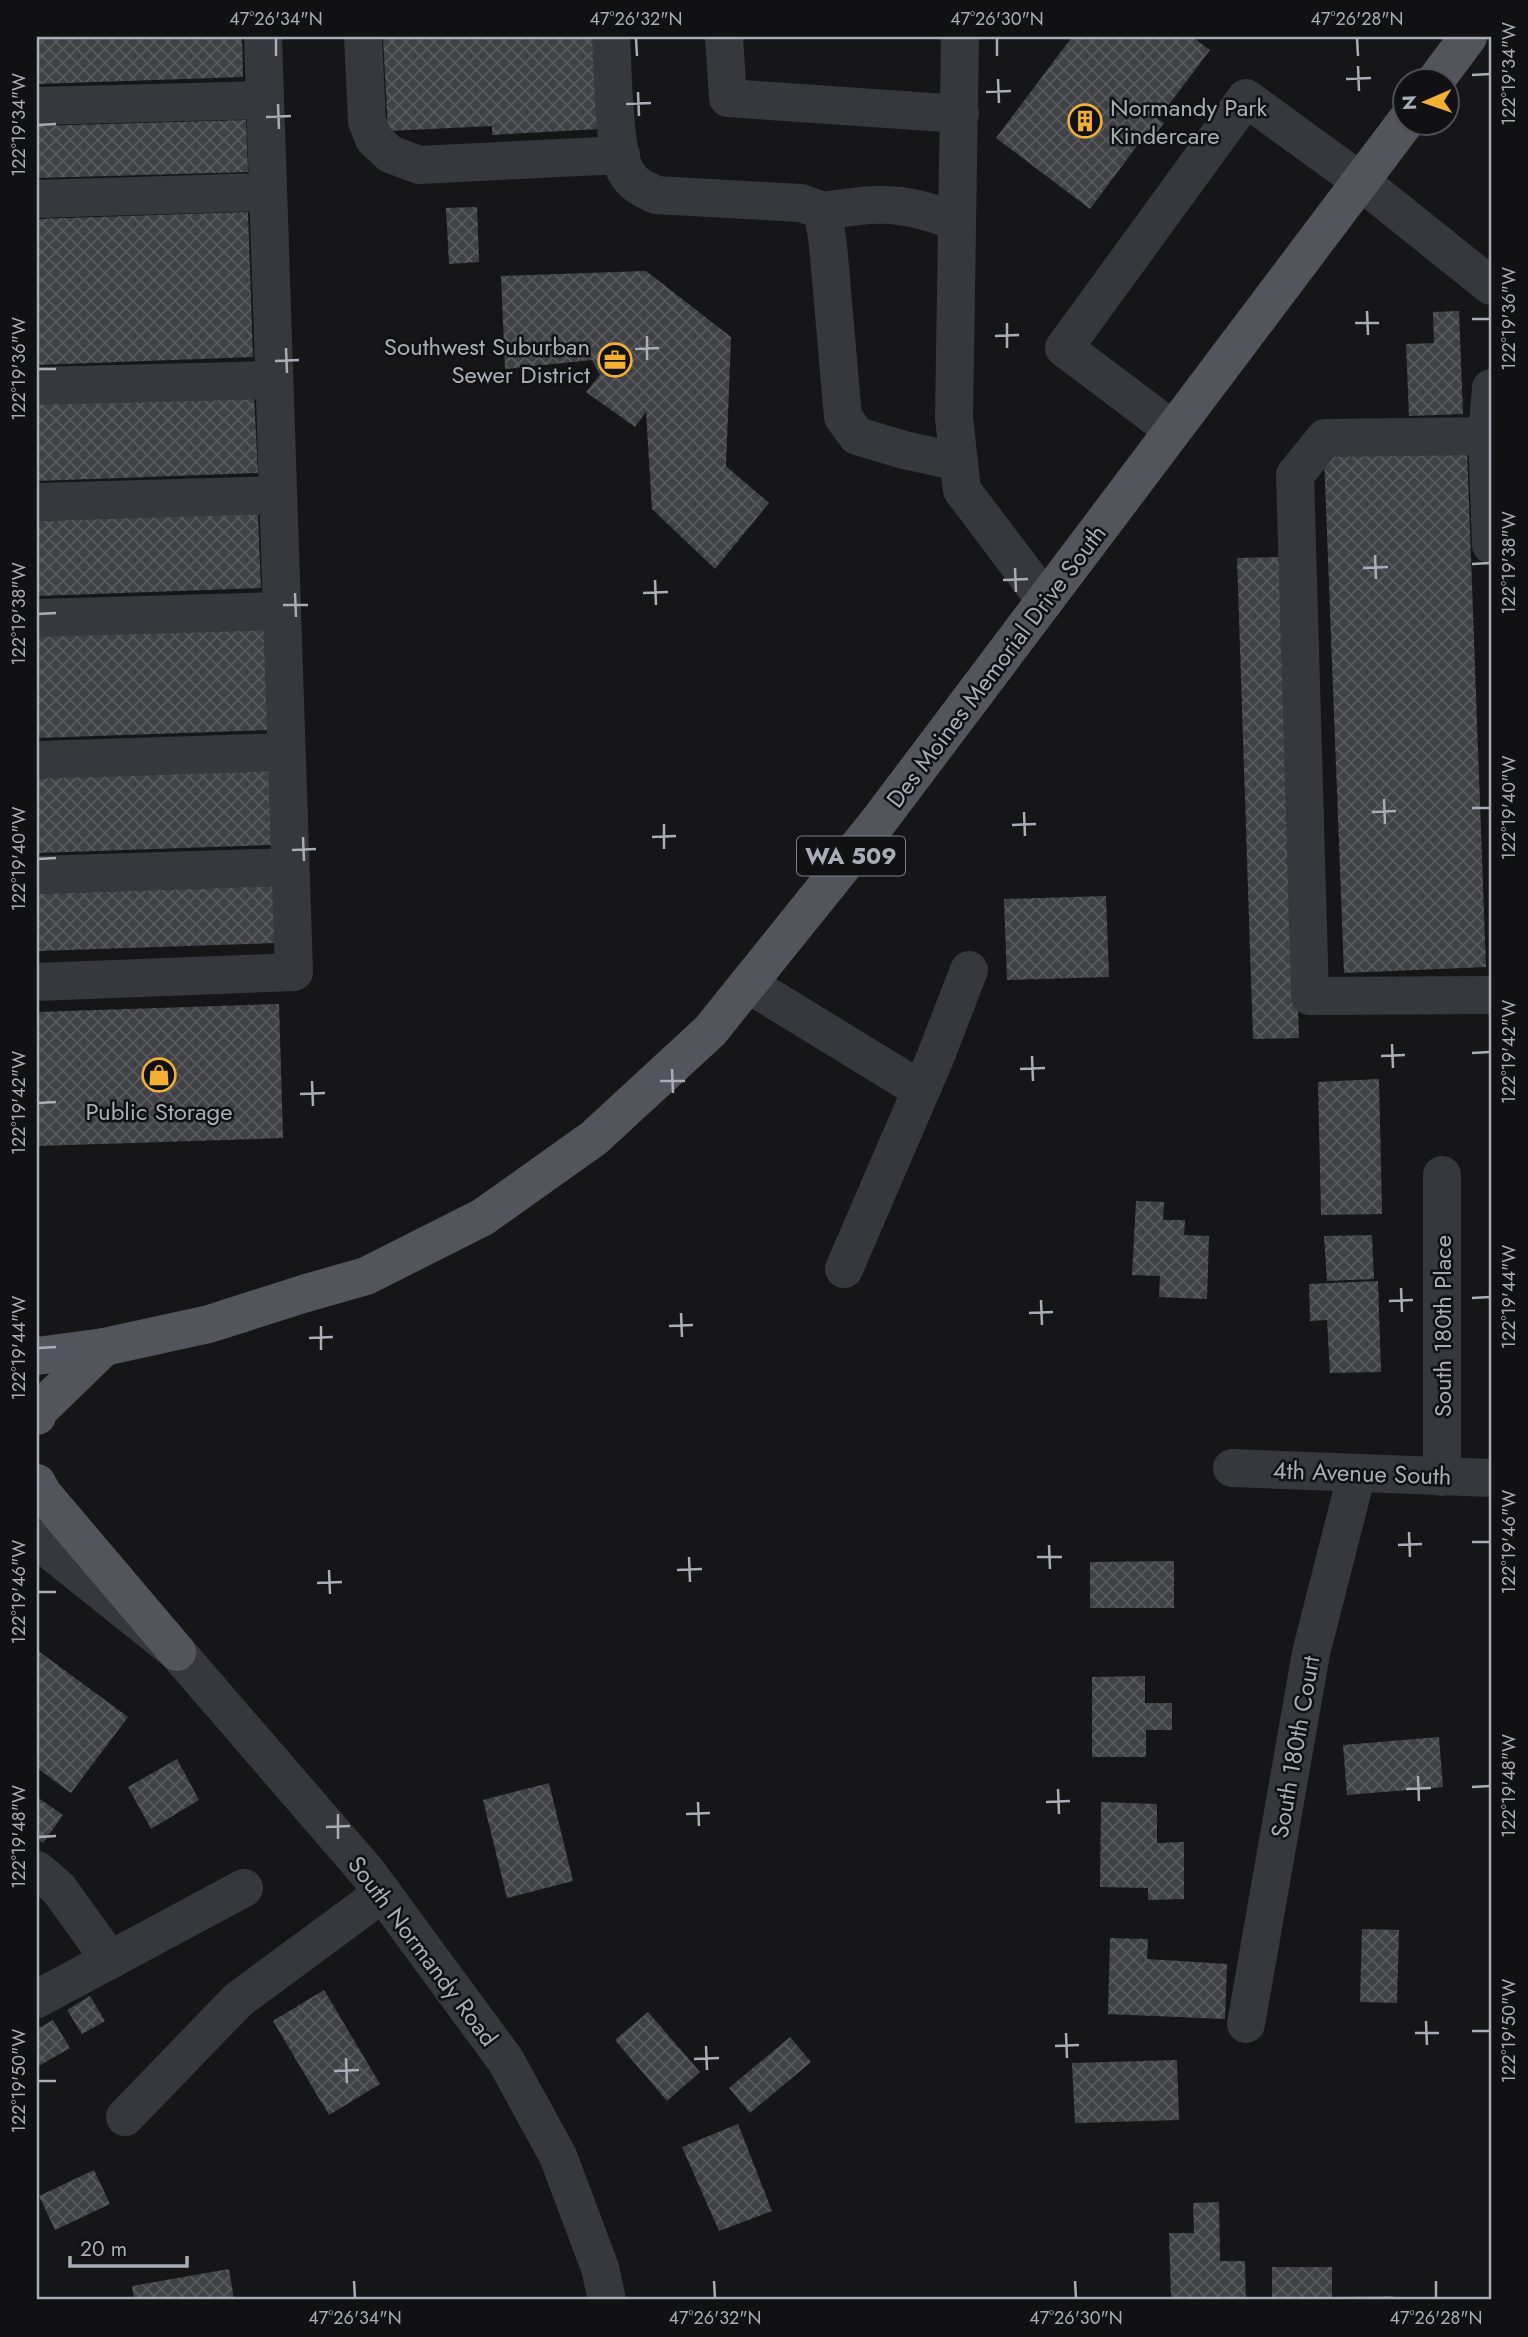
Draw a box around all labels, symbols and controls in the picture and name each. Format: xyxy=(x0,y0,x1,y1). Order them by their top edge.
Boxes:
text: 47°26'34"N xyxy=(229,6,323,32)
text: 47°26'32"N xyxy=(589,6,683,32)
text: 47°26'30"N xyxy=(950,6,1044,32)
text: 47°26'28"N xyxy=(1310,6,1404,32)
text: 122°19'34"W xyxy=(1496,22,1522,126)
north arrow xyxy=(1392,66,1462,136)
text: 122°19'34"W xyxy=(6,73,32,177)
place label: Normandy Park Kindercare xyxy=(1110,90,1267,153)
text: N xyxy=(1396,95,1423,111)
building icon: Normandy Park Kindercare xyxy=(1066,102,1104,140)
text: 122°19'36"W xyxy=(1496,267,1522,371)
text: 122°19'36"W xyxy=(6,317,32,421)
place label: Southwest Suburban Sewer District xyxy=(384,329,590,392)
office icon: Southwest Suburban Sewer District xyxy=(596,341,634,379)
text: 122°19'38"W xyxy=(1496,511,1522,615)
street label: Des Moines Memorial Drive South xyxy=(878,517,1114,815)
text: 122°19'38"W xyxy=(6,562,32,666)
text: 122°19'40"W xyxy=(1496,755,1522,860)
text: 122°19'40"W xyxy=(6,806,32,911)
road number: WA 509 xyxy=(797,836,905,876)
text: 122°19'42"W xyxy=(1496,1000,1522,1104)
text: 122°19'42"W xyxy=(6,1051,32,1155)
shop icon: Public Storage xyxy=(140,1056,178,1094)
place label: Public Storage xyxy=(85,1094,233,1129)
street label: South 180th Place xyxy=(1425,1235,1460,1417)
text: 122°19'44"W xyxy=(1496,1245,1522,1349)
text: 122°19'44"W xyxy=(6,1296,32,1400)
street label: 4th Avenue South xyxy=(1272,1452,1452,1494)
text: 122°19'46"W xyxy=(1496,1490,1522,1594)
text: 122°19'46"W xyxy=(6,1540,32,1644)
street label: South 180th Court xyxy=(1262,1653,1328,1841)
text: 122°19'48"W xyxy=(1496,1734,1522,1838)
text: 122°19'48"W xyxy=(6,1785,32,1889)
street label: South Normandy Road xyxy=(340,1848,506,2054)
text: 122°19'50"W xyxy=(1496,1979,1522,2083)
text: 122°19'50"W xyxy=(6,2029,32,2133)
scale bar xyxy=(70,2225,187,2269)
text: 20 m xyxy=(80,2234,127,2264)
text: 47°26'34"N xyxy=(308,2305,402,2331)
text: 47°26'32"N xyxy=(668,2305,762,2331)
text: 47°26'30"N xyxy=(1029,2305,1123,2331)
text: 47°26'28"N xyxy=(1389,2305,1483,2331)

